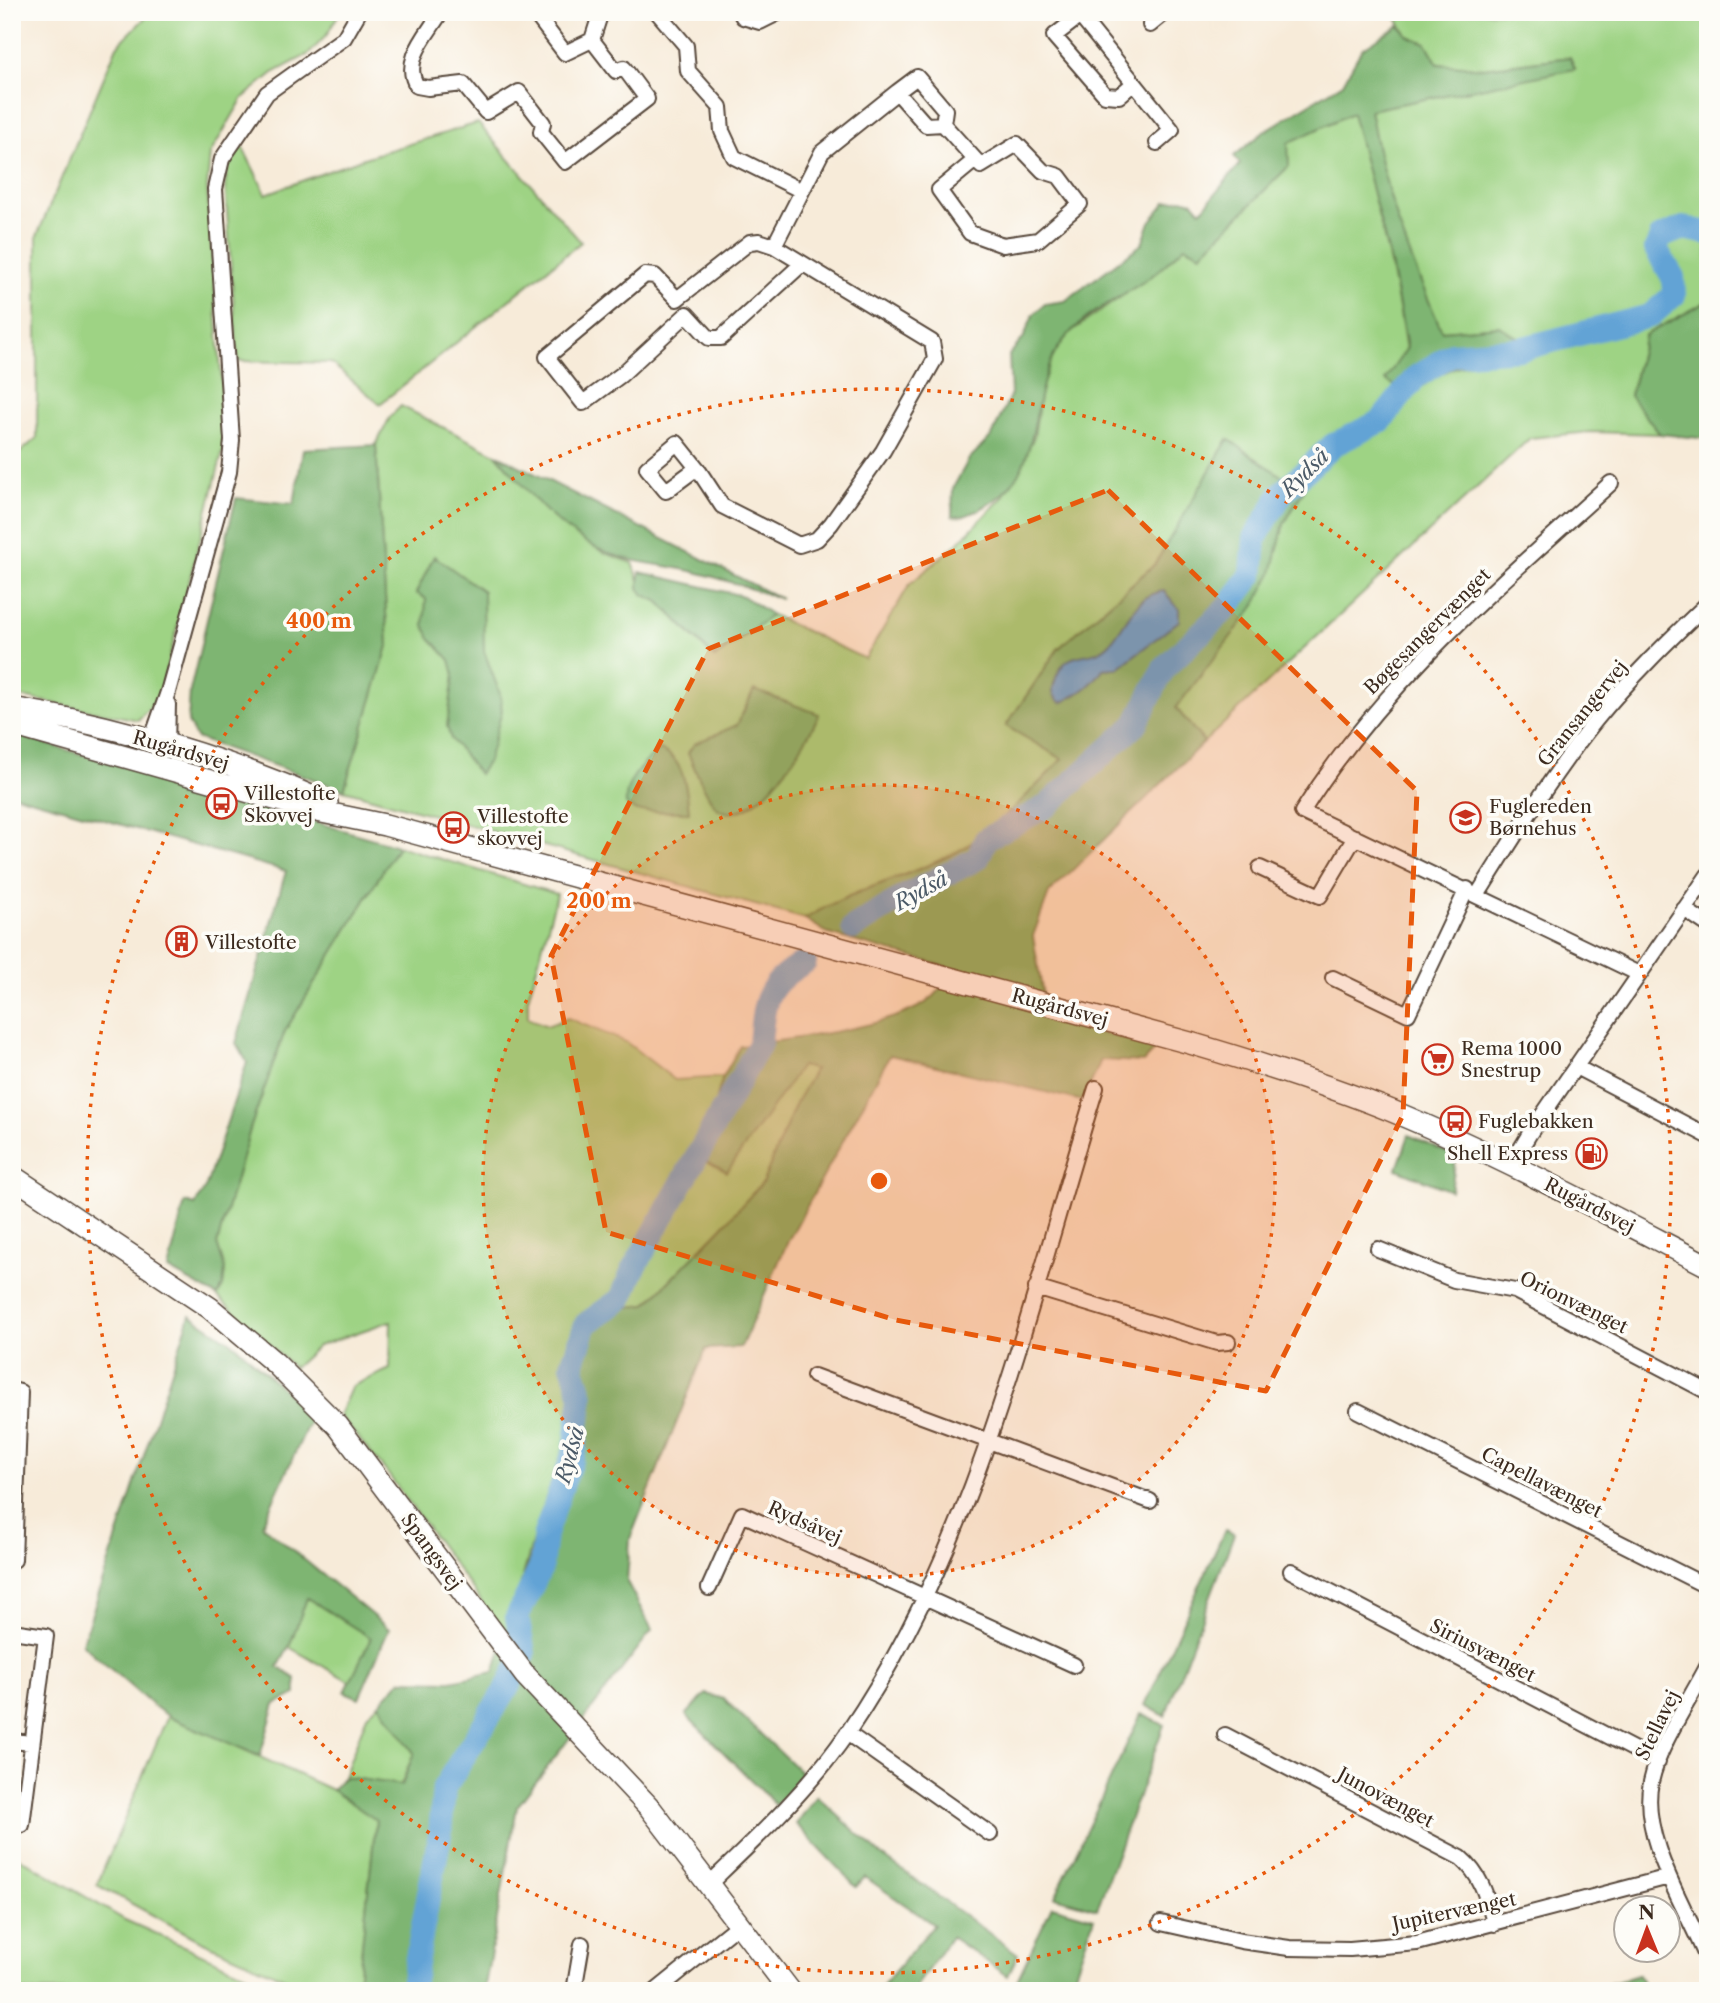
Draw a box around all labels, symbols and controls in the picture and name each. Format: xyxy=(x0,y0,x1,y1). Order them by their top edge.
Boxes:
water label: Rydså xyxy=(1274,443,1334,503)
street label: Bøgesangervænget xyxy=(1359,563,1496,699)
text: 400 m xyxy=(286,608,352,633)
street label: Gransangervej xyxy=(1533,656,1632,771)
street label: Rugårdsvej xyxy=(130,726,232,775)
place label: Villestofte Skovvej xyxy=(243,782,336,827)
bus stop icon: Villestofte Skovvej xyxy=(204,787,238,821)
place label: Fuglereden Børnehus xyxy=(1489,795,1592,840)
school or university icon: Fuglereden Børnehus xyxy=(1449,800,1483,834)
place label: Villestofte skovvej xyxy=(476,805,569,850)
bus stop icon: Villestofte skovvej xyxy=(437,810,471,844)
water label: Rydså xyxy=(888,865,952,916)
text: 200 m xyxy=(566,888,632,913)
building icon: Villestofte xyxy=(165,925,199,959)
place label: Villestofte xyxy=(204,931,297,954)
street label: Rugårdsvej xyxy=(1009,984,1111,1031)
place label: Rema 1000 Snestrup xyxy=(1461,1037,1562,1082)
supermarket icon: Rema 1000 Snestrup xyxy=(1421,1042,1455,1076)
bus stop icon: Fuglebakken xyxy=(1438,1104,1472,1138)
place label: Fuglebakken xyxy=(1478,1110,1594,1133)
fuel station icon: Shell Express xyxy=(1574,1136,1608,1170)
place label: Shell Express xyxy=(1447,1142,1568,1165)
centre of rings xyxy=(867,1169,891,1193)
street label: Rugårdsvej xyxy=(1541,1173,1639,1238)
street label: Orionvænget xyxy=(1516,1266,1632,1339)
water label: Rydså xyxy=(549,1423,589,1488)
street label: Capellavænget xyxy=(1477,1442,1606,1523)
street label: Rydsåvej xyxy=(764,1496,845,1549)
street label: Spangsvej xyxy=(396,1509,467,1594)
street label: Siriusvænget xyxy=(1426,1614,1540,1687)
street label: Stellavej xyxy=(1631,1686,1684,1764)
street label: Junovænget xyxy=(1331,1761,1438,1833)
street label: Jupitervænget xyxy=(1387,1887,1518,1936)
north arrow xyxy=(1612,1895,1682,1965)
text: N xyxy=(1638,1901,1655,1924)

